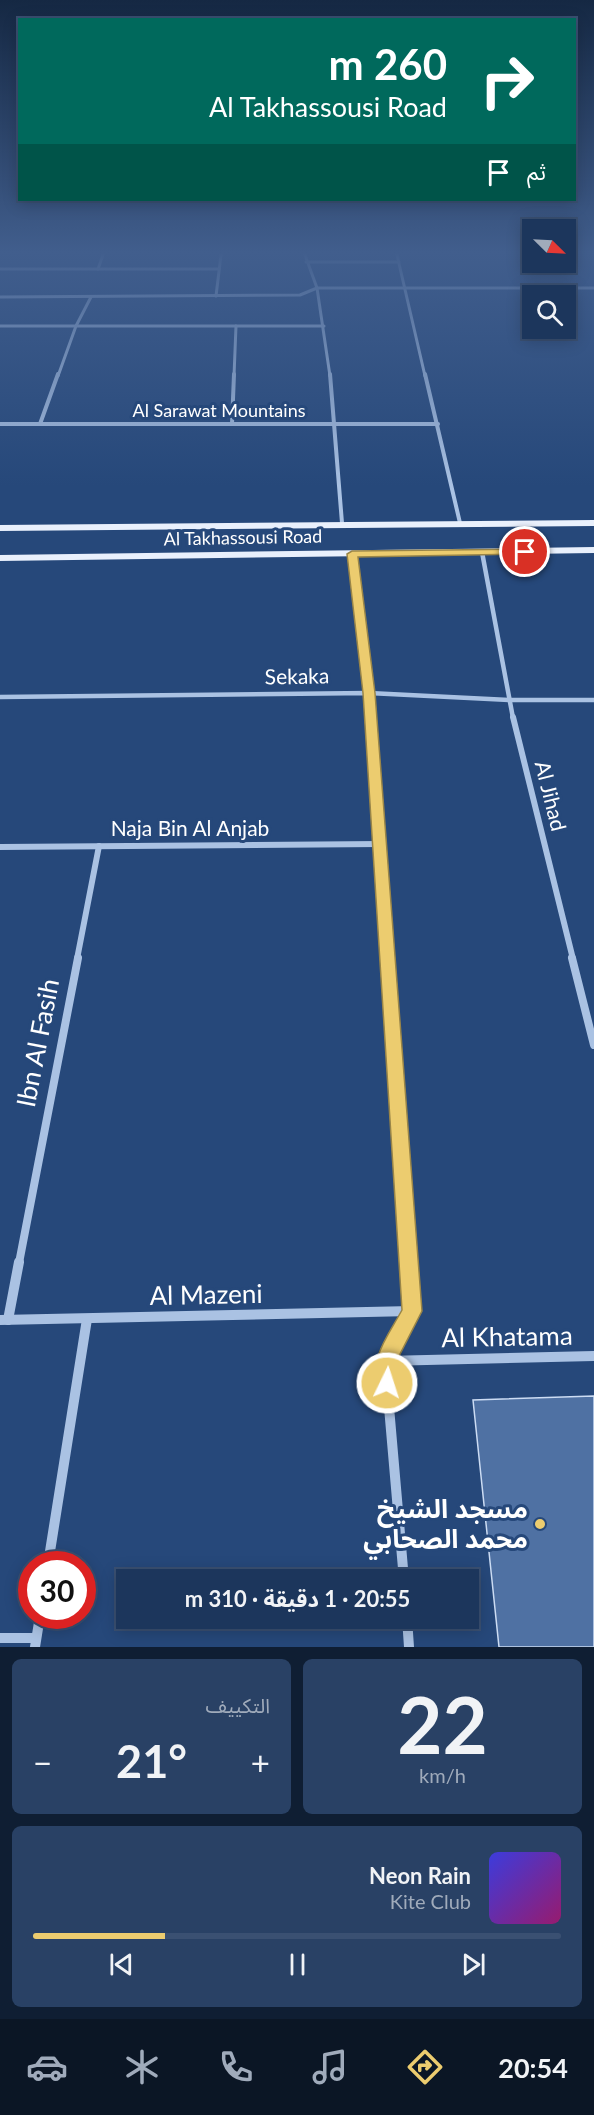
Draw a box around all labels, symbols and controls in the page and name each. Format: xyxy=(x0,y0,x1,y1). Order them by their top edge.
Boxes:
text: 260 m xyxy=(329,39,447,89)
icon: right xyxy=(468,42,546,120)
text: Al Takhassousi Road xyxy=(209,90,447,123)
icon: arrive xyxy=(482,156,515,189)
text: ثم xyxy=(527,158,546,185)
north arrow xyxy=(522,219,576,273)
map controls xyxy=(522,219,576,339)
button: search xyxy=(522,285,576,339)
street label: Al Sarawat Mountains xyxy=(133,399,306,421)
street label: Al Takhassousi Road xyxy=(163,525,322,549)
pin xyxy=(499,526,550,577)
icon: arrive xyxy=(508,535,541,568)
street label: Sekaka xyxy=(264,662,330,689)
street label: Al Jihad xyxy=(531,758,572,833)
street label: Naja Bin Al Anjab xyxy=(111,815,269,840)
street label: Ibn Al Fasih xyxy=(9,976,65,1110)
street label: Al Mazeni xyxy=(149,1277,263,1311)
street label: Al Khatama xyxy=(441,1319,573,1353)
position arrow xyxy=(355,1351,419,1415)
place label: مسجد الشيخ محمد الصحابي xyxy=(363,1492,528,1560)
marker: مسجد الشيخ محمد الصحابي xyxy=(533,1517,547,1531)
speed limit sign: 30 xyxy=(18,1551,96,1629)
text: 20:55 · 1 دقيقة · 310 m xyxy=(185,1585,410,1612)
text: 22 xyxy=(397,1677,488,1771)
text: التكييف xyxy=(206,1693,270,1717)
text: 21° xyxy=(116,1734,187,1788)
text: − xyxy=(33,1742,52,1782)
text: + xyxy=(251,1742,270,1782)
text: km/h xyxy=(419,1763,466,1787)
text: Neon Rain xyxy=(369,1862,471,1889)
text: Kite Club xyxy=(390,1889,471,1913)
icon: previous xyxy=(105,1948,138,1981)
icon: pause xyxy=(281,1948,314,1981)
icon: next xyxy=(457,1948,490,1981)
icon: car xyxy=(26,2046,68,2088)
icon: climate xyxy=(121,2046,163,2088)
icon: phone xyxy=(215,2046,257,2088)
icon: music xyxy=(309,2046,351,2088)
icon: directions xyxy=(404,2046,446,2088)
text: 20:54 xyxy=(498,2051,568,2084)

